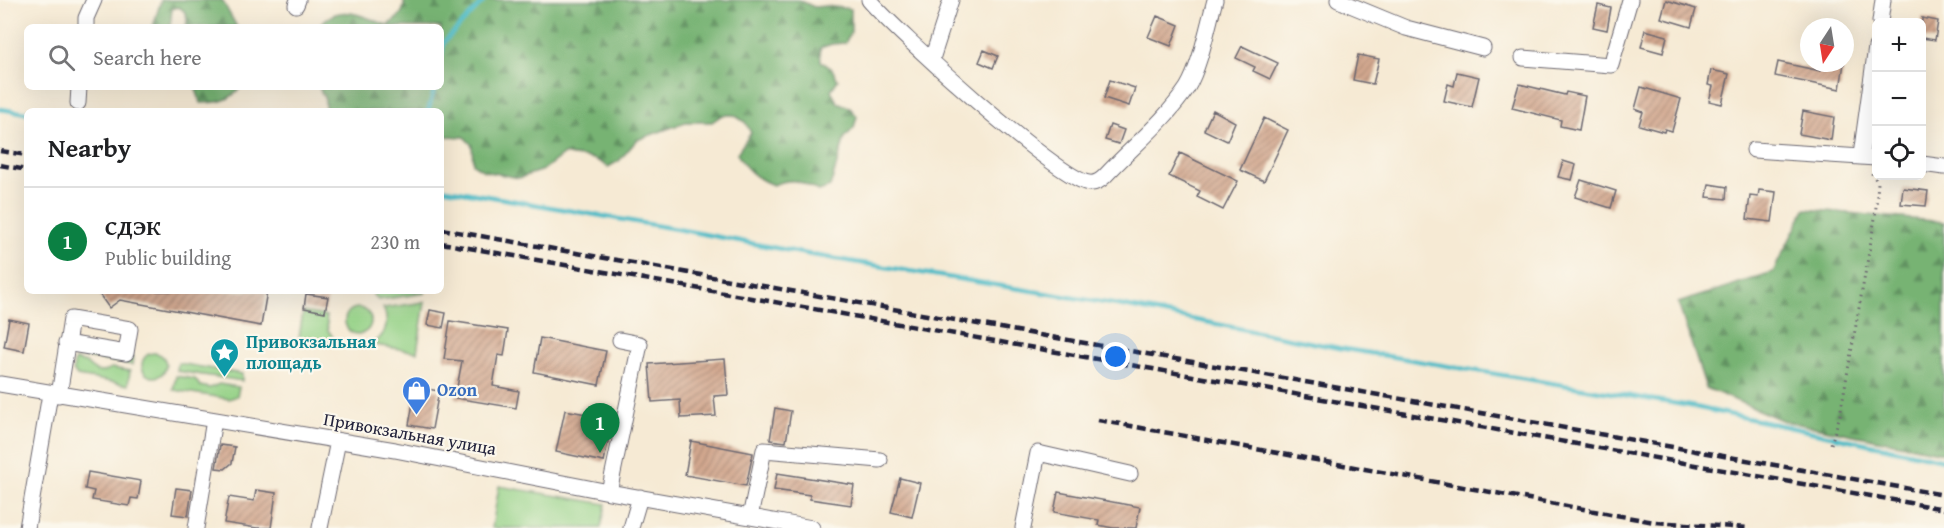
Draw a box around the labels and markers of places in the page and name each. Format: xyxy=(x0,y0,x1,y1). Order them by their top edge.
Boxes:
place label: Привокзальная площадь xyxy=(246,328,377,376)
place icon: Привокзальная площадь xyxy=(209,336,241,378)
shop icon: Ozon xyxy=(400,374,432,416)
place label: Ozon xyxy=(437,376,477,403)
pin: 1 xyxy=(580,404,620,453)

